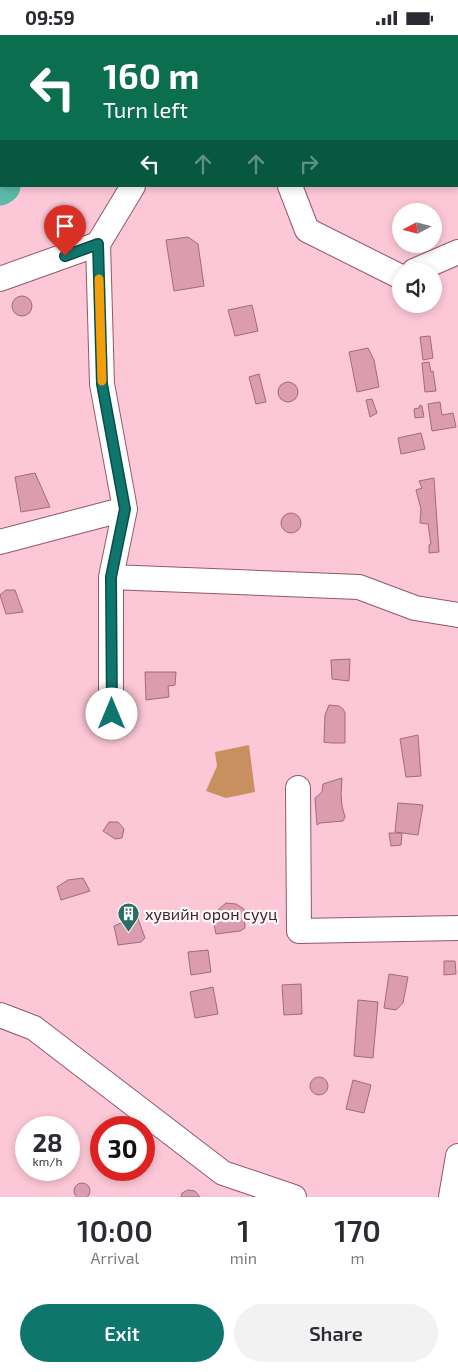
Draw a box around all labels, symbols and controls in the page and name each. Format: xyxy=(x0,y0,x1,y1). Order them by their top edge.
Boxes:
text: 09:59 xyxy=(25,6,75,29)
text: 160 m xyxy=(103,54,199,96)
icon: left xyxy=(20,55,85,120)
text: Turn left xyxy=(103,96,188,122)
icon: left xyxy=(136,150,164,178)
icon: ahead xyxy=(189,150,217,178)
icon: ahead xyxy=(242,150,270,178)
icon: right xyxy=(295,150,323,178)
north arrow xyxy=(392,203,442,253)
map controls xyxy=(392,203,442,313)
pin xyxy=(44,205,86,256)
icon: arrive xyxy=(51,212,79,240)
button: sound xyxy=(392,263,442,313)
position arrow xyxy=(85,687,137,739)
building icon: хувийн орон сууц xyxy=(117,901,141,932)
place label: хувийн орон сууц xyxy=(145,904,277,924)
speed limit sign: 30 xyxy=(90,1116,155,1181)
text: 28 xyxy=(32,1127,63,1157)
text: km/h xyxy=(33,1154,62,1168)
text: 10:00 xyxy=(77,1212,153,1248)
text: 1 xyxy=(237,1212,250,1248)
text: 170 xyxy=(334,1212,381,1248)
text: Arrival xyxy=(91,1248,139,1267)
text: min xyxy=(230,1248,257,1267)
text: m xyxy=(351,1248,365,1267)
button: Exit xyxy=(20,1304,224,1362)
button: Share xyxy=(234,1304,438,1362)

